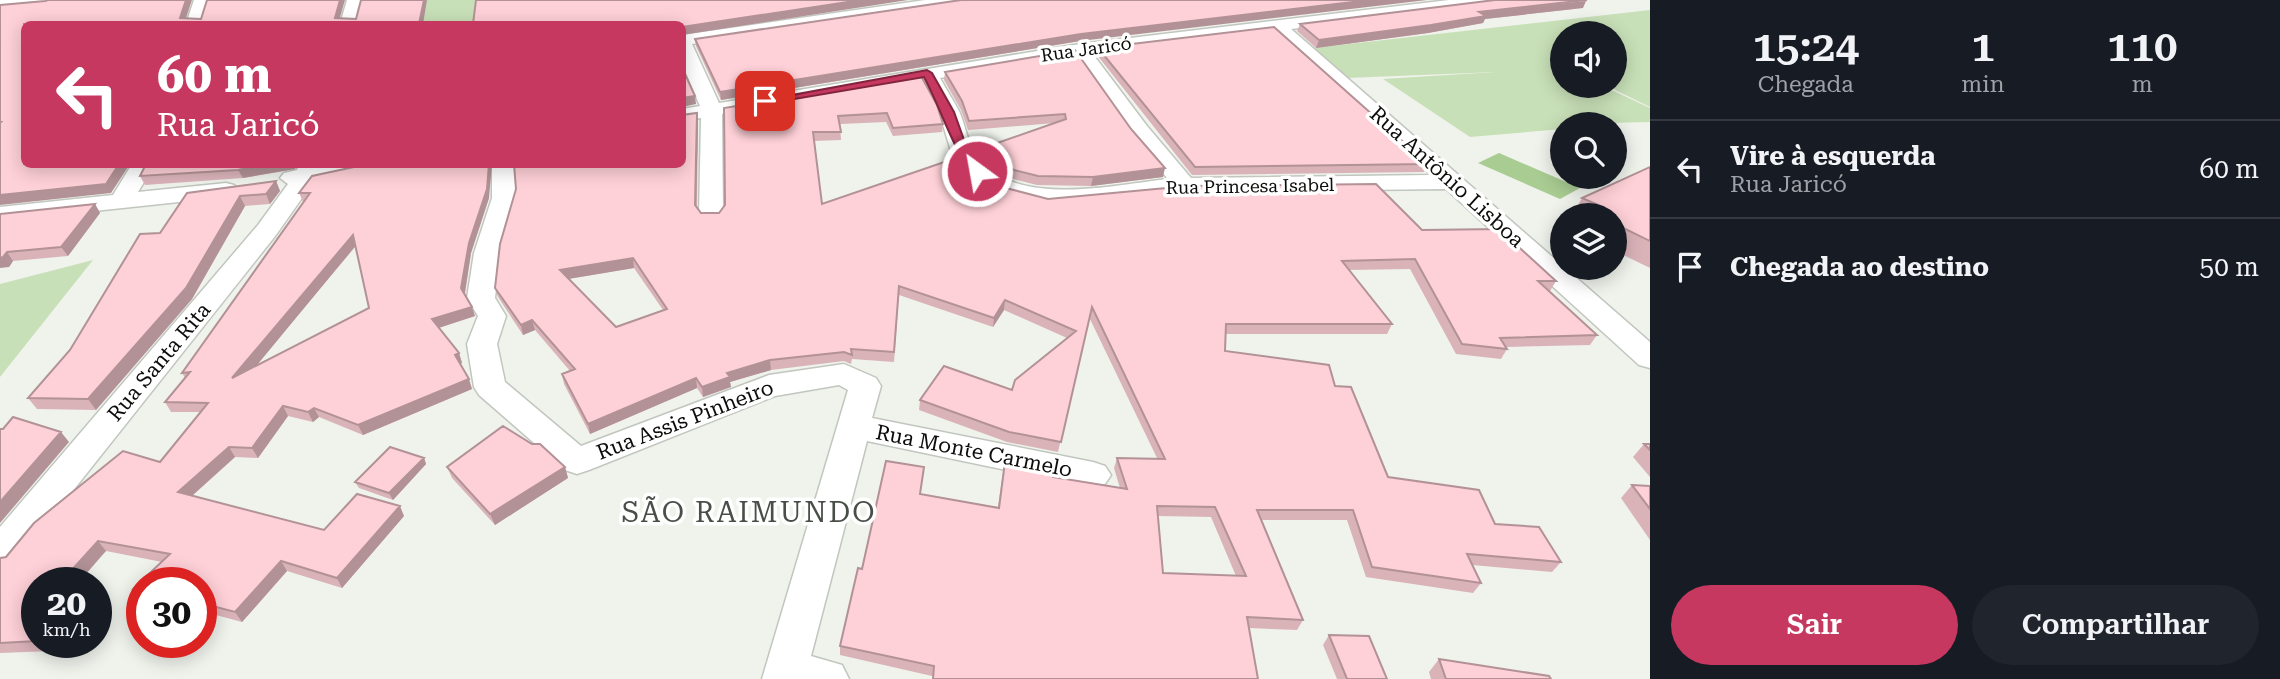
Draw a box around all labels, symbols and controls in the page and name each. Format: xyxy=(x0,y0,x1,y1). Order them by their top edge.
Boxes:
map controls xyxy=(1550,21,1627,280)
button: sound xyxy=(1550,21,1627,98)
text: 15:24 xyxy=(1752,22,1859,71)
text: 1 xyxy=(1971,22,1995,71)
text: 110 xyxy=(2107,22,2178,71)
street label: Rua Jaricó xyxy=(1039,32,1133,66)
text: 60 m xyxy=(157,47,272,104)
icon: left xyxy=(42,49,133,140)
pin xyxy=(735,71,795,131)
text: Chegada xyxy=(1758,71,1854,98)
text: min xyxy=(1961,71,2005,98)
text: m xyxy=(2132,71,2153,98)
icon: arrive xyxy=(746,82,784,120)
street label: Rua Antônio Lisboa xyxy=(1365,102,1529,253)
text: Rua Jaricó xyxy=(157,106,320,144)
button: search xyxy=(1550,112,1627,189)
position arrow xyxy=(940,134,1014,208)
text: Vire à esquerda xyxy=(1730,141,1935,171)
icon: left xyxy=(1671,150,1709,188)
text: 60 m xyxy=(2200,154,2259,184)
text: Rua Jaricó xyxy=(1730,171,1847,198)
street label: Rua Princesa Isabel xyxy=(1166,174,1335,198)
button: layers xyxy=(1550,203,1627,280)
icon: arrive xyxy=(1671,248,1709,286)
text: Chegada ao destino xyxy=(1730,252,1989,282)
text: 50 m xyxy=(2200,252,2259,282)
street label: Rua Santa Rita xyxy=(103,298,216,426)
street label: Rua Assis Pinheiro xyxy=(593,375,777,465)
street label: Rua Monte Carmelo xyxy=(874,420,1074,482)
district label: SÃO RAIMUNDO xyxy=(622,495,876,529)
speed limit sign: 30 xyxy=(126,567,217,658)
text: 20 xyxy=(47,583,86,624)
button: Sair xyxy=(1671,585,1958,665)
button: Compartilhar xyxy=(1972,585,2259,665)
text: km/h xyxy=(42,619,91,640)

